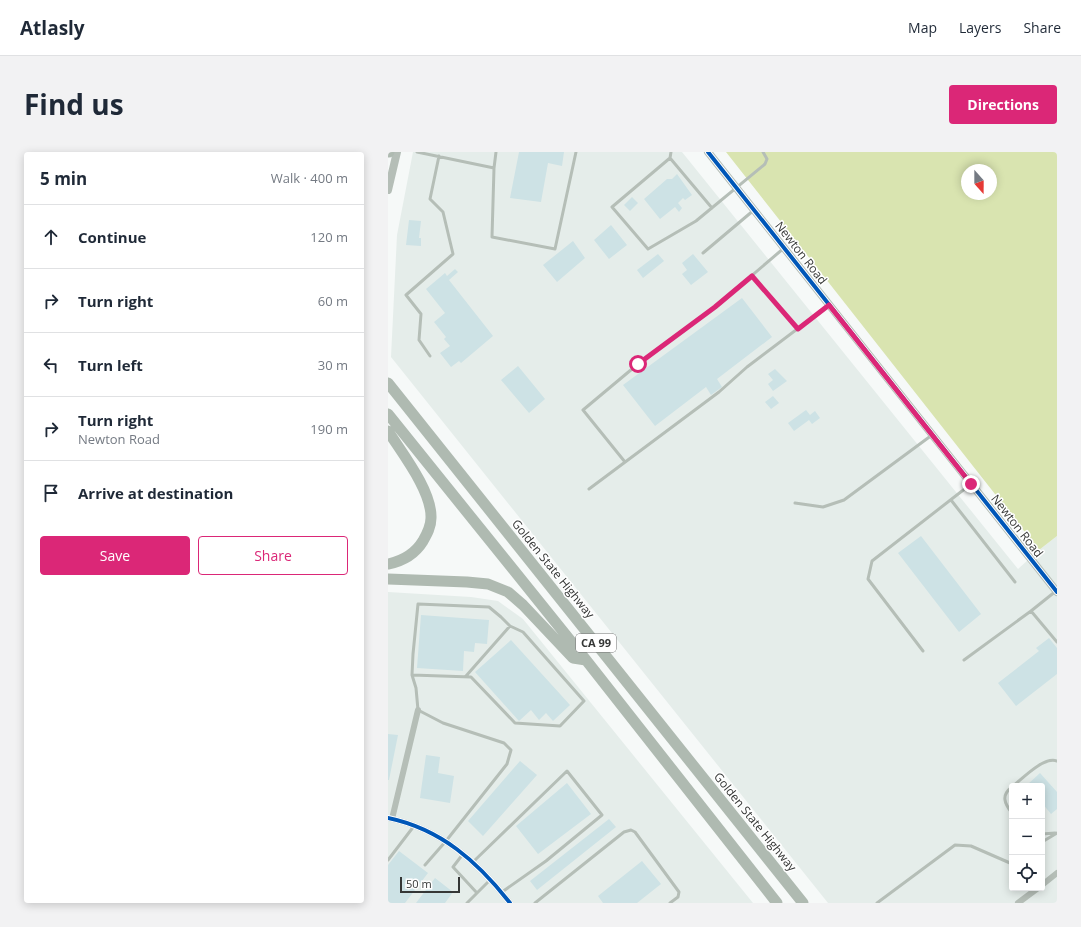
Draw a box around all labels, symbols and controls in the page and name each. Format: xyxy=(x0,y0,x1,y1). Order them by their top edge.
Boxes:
text: Atlasly xyxy=(20,15,85,41)
text: Map xyxy=(908,18,937,37)
text: Layers xyxy=(959,18,1001,37)
text: Share xyxy=(1023,18,1061,37)
text: Find us xyxy=(24,85,124,123)
button: Directions xyxy=(949,85,1057,124)
north arrow xyxy=(961,164,997,200)
text: 5 min xyxy=(40,167,87,190)
text: Walk · 400 m xyxy=(271,169,348,187)
street label: Newton Road xyxy=(771,218,831,288)
icon: ahead xyxy=(40,226,62,248)
text: Continue xyxy=(78,227,146,247)
text: 120 m xyxy=(310,228,348,246)
icon: right xyxy=(40,290,62,312)
text: Turn right xyxy=(78,291,153,311)
text: 60 m xyxy=(318,292,348,310)
icon: left xyxy=(40,354,62,376)
text: Turn left xyxy=(78,355,143,375)
route start xyxy=(629,355,647,373)
text: 30 m xyxy=(318,356,348,374)
text: Turn right xyxy=(78,410,153,430)
icon: right xyxy=(40,418,62,440)
text: 190 m xyxy=(310,420,348,438)
text: Newton Road xyxy=(78,430,160,448)
route end xyxy=(962,475,980,493)
icon: arrive xyxy=(40,482,62,504)
text: Arrive at destination xyxy=(78,483,233,503)
street label: Newton Road xyxy=(987,491,1047,561)
street label: Golden State Highway xyxy=(508,516,599,623)
button: Save xyxy=(40,536,190,575)
button: Share xyxy=(198,536,348,575)
road number: CA 99 xyxy=(576,634,616,652)
street label: Golden State Highway xyxy=(710,769,801,876)
map controls xyxy=(1009,783,1045,891)
button: + xyxy=(1009,783,1045,819)
button: − xyxy=(1009,819,1045,855)
button: locate xyxy=(1009,855,1045,891)
scale bar xyxy=(400,875,460,894)
text: 50 m xyxy=(406,876,432,891)

